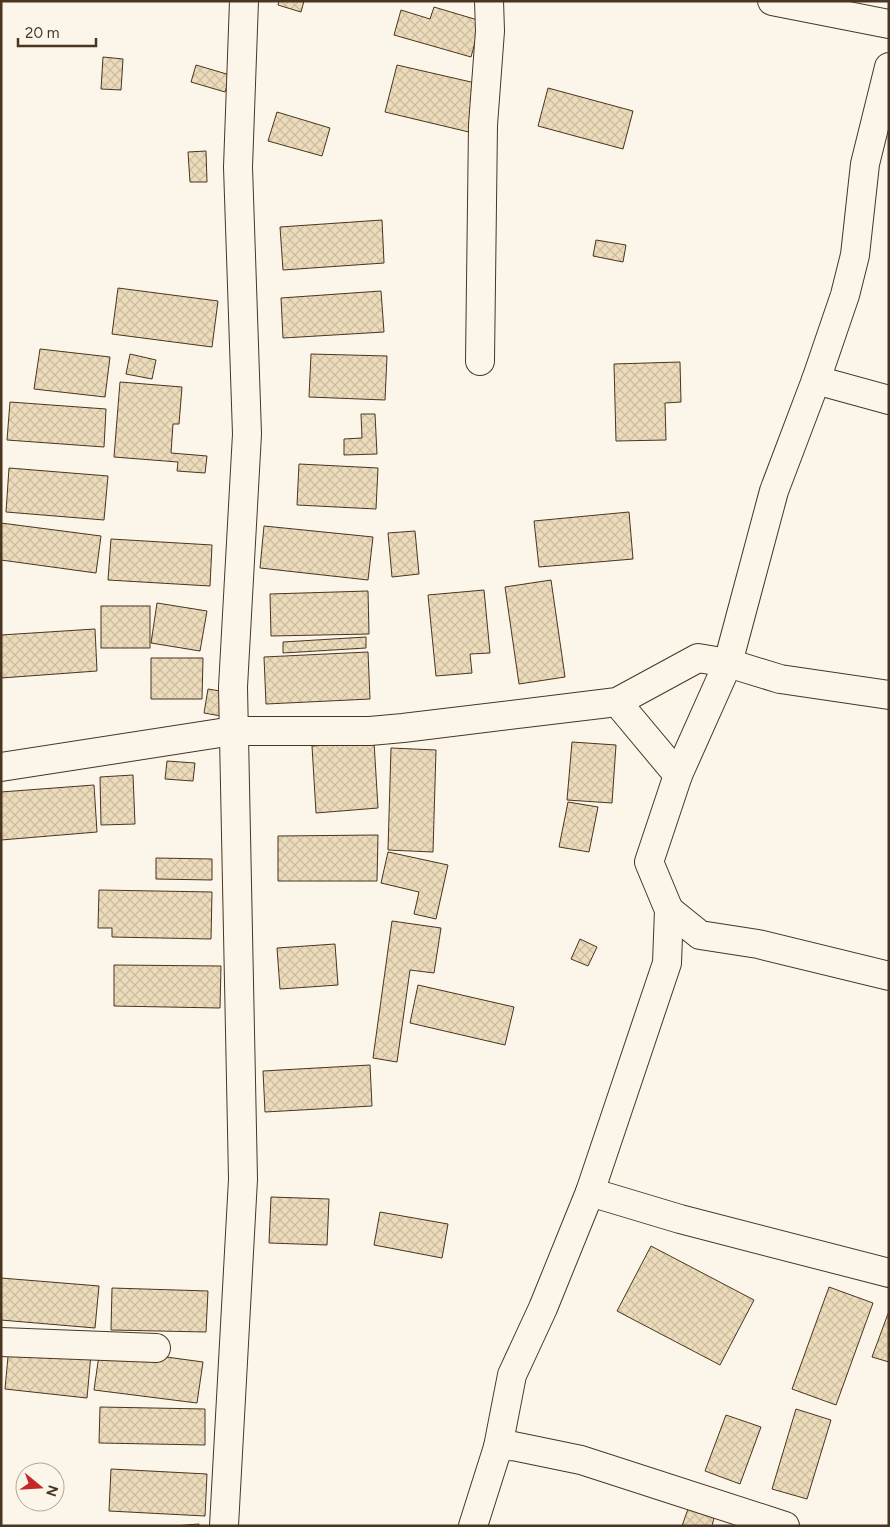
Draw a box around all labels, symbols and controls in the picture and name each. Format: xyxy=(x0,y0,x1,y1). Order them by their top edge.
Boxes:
scale bar xyxy=(18,15,95,47)
text: 20 m xyxy=(25,24,59,42)
north arrow xyxy=(15,1462,65,1512)
text: N xyxy=(42,1483,62,1499)

